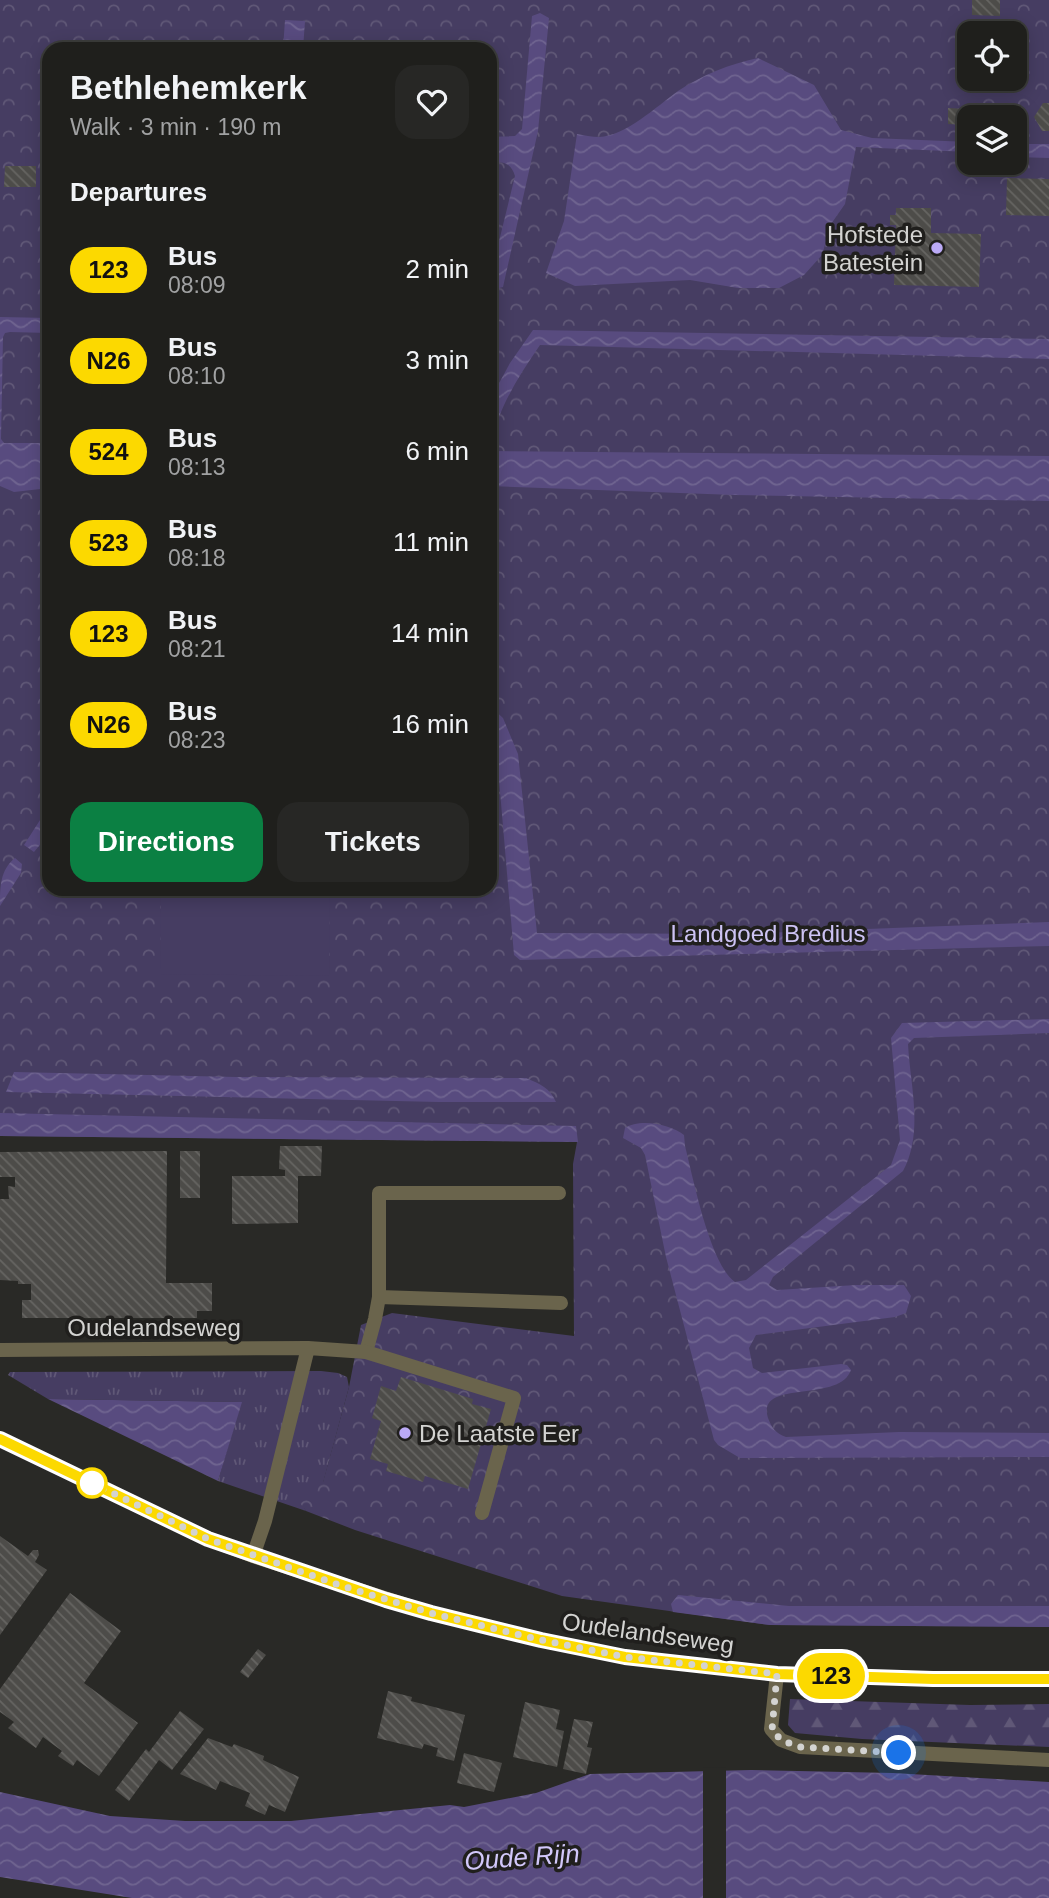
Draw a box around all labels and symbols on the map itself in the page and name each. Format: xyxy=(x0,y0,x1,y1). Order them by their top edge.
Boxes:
place label: Hofstede Batestein xyxy=(823,221,923,276)
marker: Hofstede Batestein xyxy=(929,240,945,256)
park label: Landgoed Bredius xyxy=(671,920,865,947)
street label: Oudelandseweg xyxy=(67,1314,241,1341)
place label: De Laatste Eer xyxy=(419,1420,579,1447)
marker: De Laatste Eer xyxy=(397,1425,413,1441)
unlabelled marker xyxy=(77,1468,107,1498)
street label: Oudelandseweg xyxy=(560,1608,736,1658)
line badge: 123 xyxy=(791,1653,871,1699)
your location xyxy=(881,1735,916,1770)
water label: Oude Rijn xyxy=(463,1838,581,1876)

